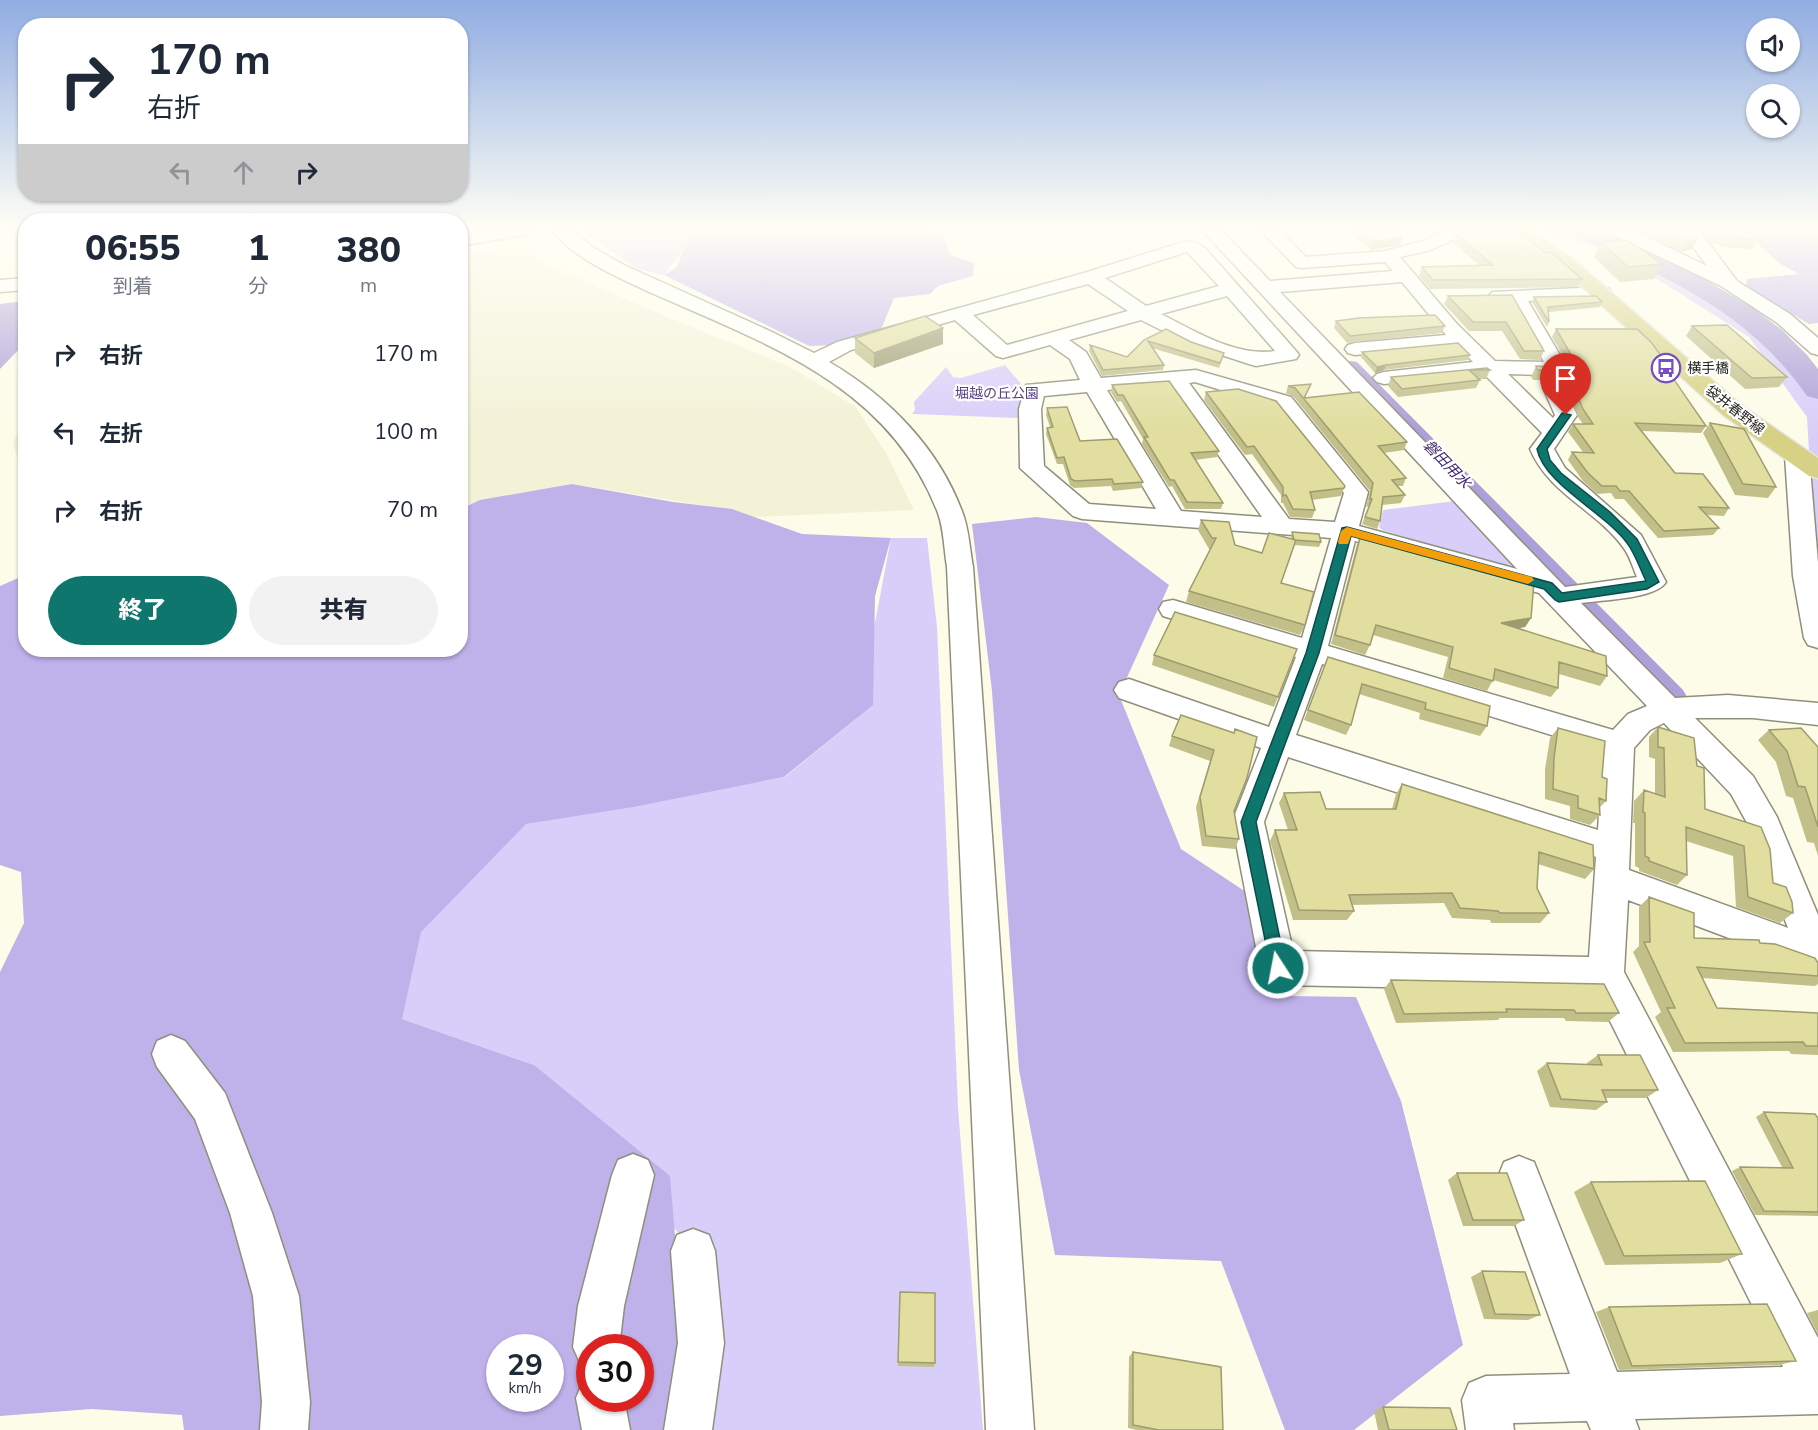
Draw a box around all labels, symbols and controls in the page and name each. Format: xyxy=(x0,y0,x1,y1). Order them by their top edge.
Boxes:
map controls xyxy=(1746,18,1800,138)
button: sound xyxy=(1746,18,1800,72)
text: 170 m xyxy=(147,32,271,89)
icon: right xyxy=(48,42,126,120)
button: search xyxy=(1746,84,1800,138)
text: 右折 xyxy=(147,90,201,127)
icon: left xyxy=(164,156,197,189)
icon: ahead xyxy=(227,156,260,189)
icon: right xyxy=(290,156,323,189)
text: 06:55 xyxy=(85,224,181,273)
text: 1 xyxy=(248,224,269,273)
text: 380 xyxy=(336,226,401,275)
text: m xyxy=(360,272,377,299)
text: 到着 xyxy=(113,273,153,300)
text: 分 xyxy=(248,273,268,300)
icon: right xyxy=(48,338,81,371)
text: 170 m xyxy=(374,339,438,369)
text: 右折 xyxy=(99,341,143,371)
bus stop icon: 横手橋 xyxy=(1650,352,1682,384)
pin xyxy=(1540,353,1591,415)
place label: 横手橋 xyxy=(1687,359,1729,378)
icon: arrive xyxy=(1549,362,1582,395)
street label: 袋井春野線 xyxy=(1702,381,1768,439)
park label: 堀越の丘公園 xyxy=(955,384,1039,403)
icon: left xyxy=(48,416,81,449)
text: 100 m xyxy=(374,417,438,447)
text: 左折 xyxy=(99,419,143,449)
water label: 磐田用水 xyxy=(1419,435,1476,494)
icon: right xyxy=(48,494,81,527)
text: 70 m xyxy=(387,495,438,525)
text: 右折 xyxy=(99,497,143,527)
button: 終了 xyxy=(48,576,237,645)
button: 共有 xyxy=(249,576,438,645)
position arrow xyxy=(1246,936,1310,1000)
speed limit sign: 30 xyxy=(576,1334,654,1412)
text: 29 xyxy=(507,1345,543,1386)
text: km/h xyxy=(508,1378,542,1398)

